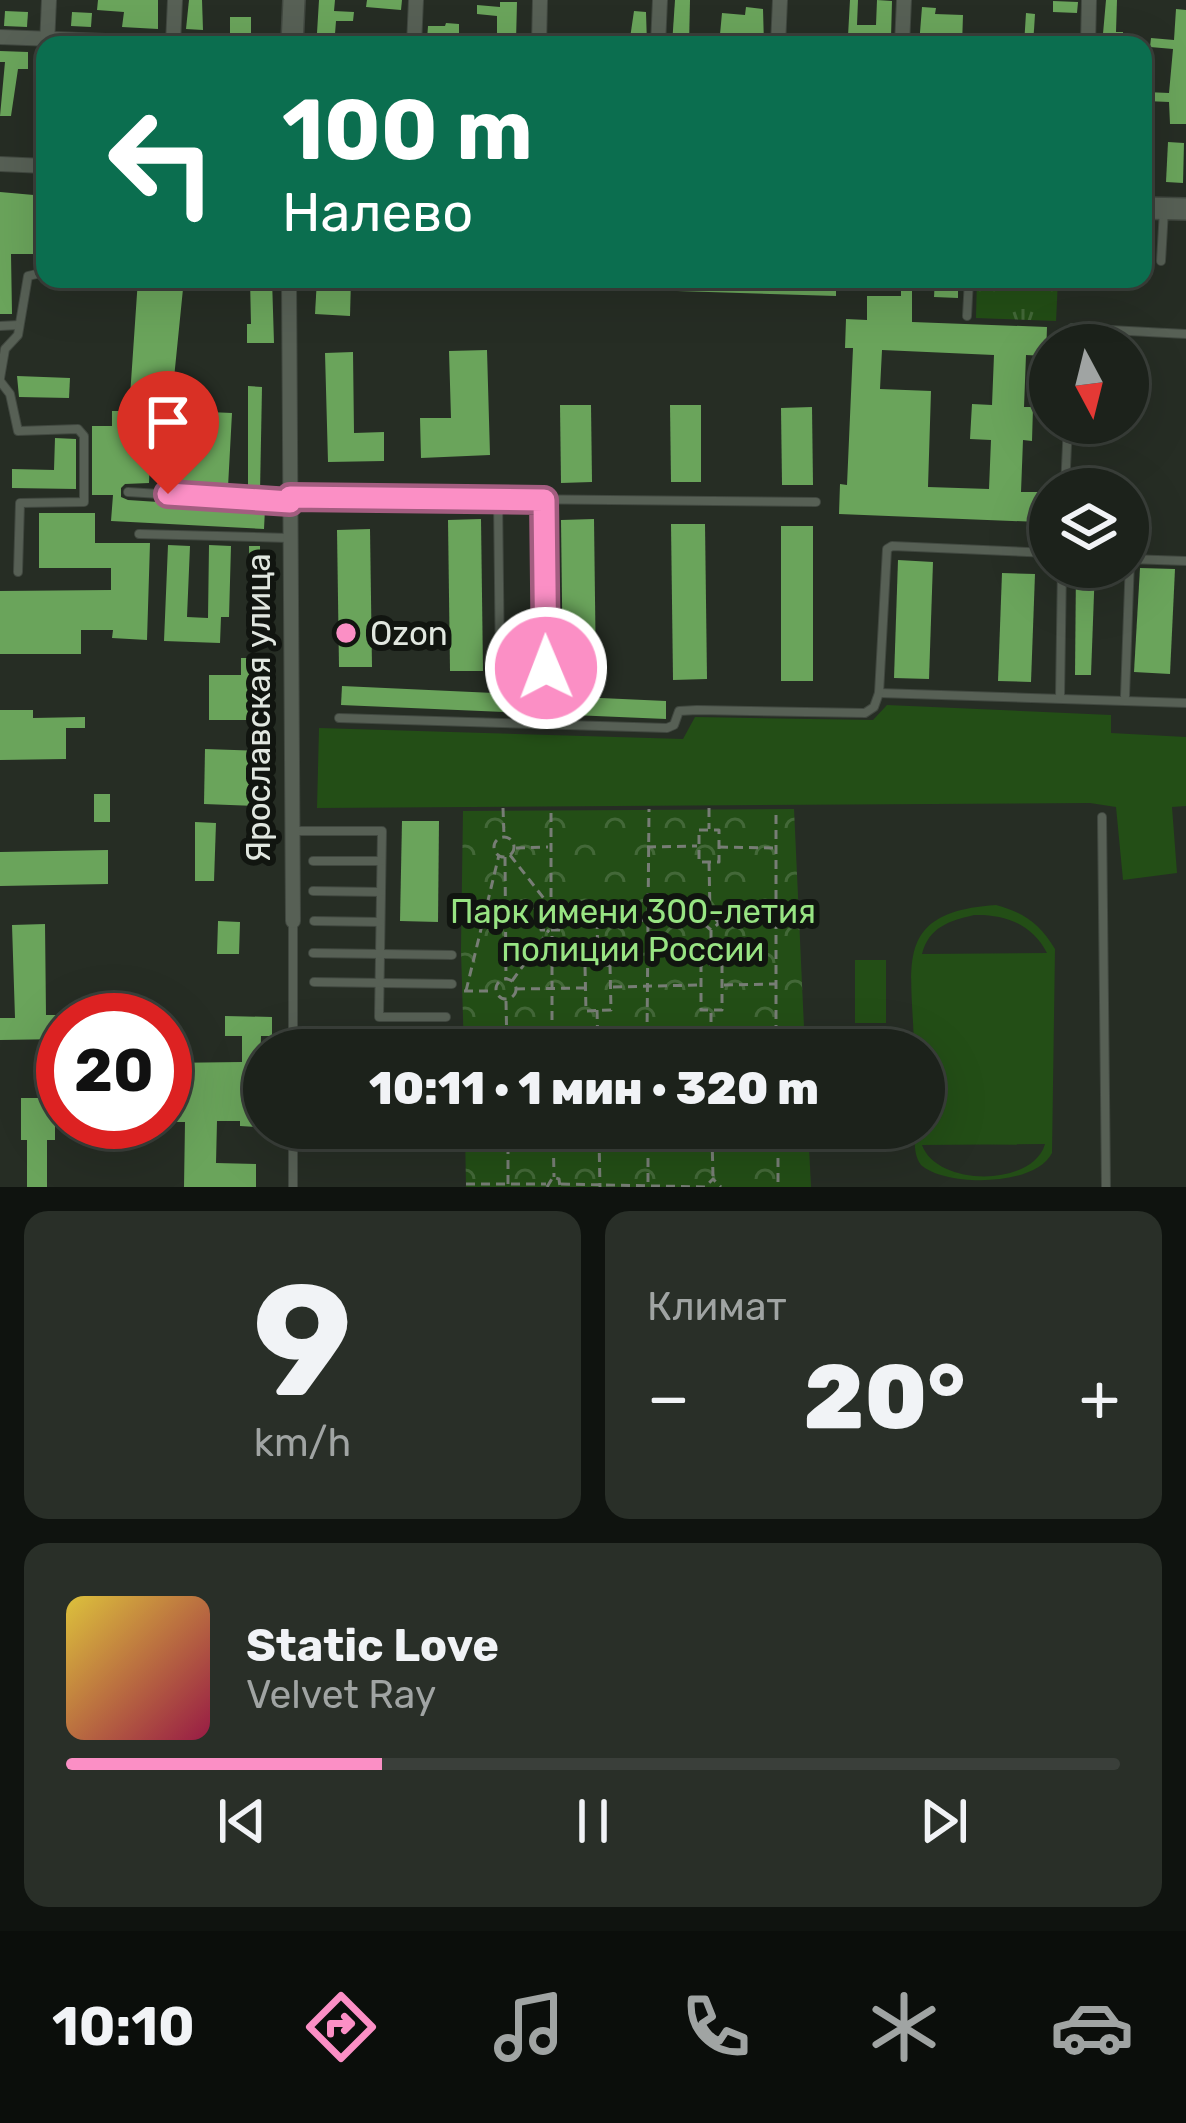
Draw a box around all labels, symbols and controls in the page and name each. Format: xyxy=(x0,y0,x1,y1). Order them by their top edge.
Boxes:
text: 100 m xyxy=(282,80,533,180)
icon: left xyxy=(84,84,240,240)
text: Налево xyxy=(282,181,473,245)
north arrow xyxy=(1029,324,1149,444)
map controls xyxy=(1029,324,1149,588)
pin xyxy=(117,371,219,494)
icon: arrive xyxy=(135,389,201,455)
button: layers xyxy=(1029,468,1149,588)
street label: Ярославская улица xyxy=(239,553,278,863)
position arrow xyxy=(483,605,609,731)
place label: Ozon xyxy=(370,614,448,653)
marker: Ozon xyxy=(333,620,359,646)
park label: Парк имени 300-летия полиции России xyxy=(450,892,816,969)
speed limit sign: 20 xyxy=(36,993,192,1149)
text: 10:11 · 1 мин · 320 m xyxy=(369,1062,819,1115)
text: 9 xyxy=(253,1249,353,1434)
text: Климат xyxy=(647,1284,786,1330)
text: 20° xyxy=(804,1344,965,1451)
text: − xyxy=(647,1358,690,1437)
text: + xyxy=(1079,1358,1120,1437)
text: km/h xyxy=(254,1420,351,1466)
text: Static Love xyxy=(246,1619,499,1672)
text: Velvet Ray xyxy=(246,1672,436,1718)
icon: previous xyxy=(209,1788,275,1854)
icon: pause xyxy=(560,1788,626,1854)
icon: next xyxy=(911,1788,977,1854)
icon: directions xyxy=(299,1985,383,2069)
icon: music xyxy=(487,1985,571,2069)
icon: phone xyxy=(674,1985,758,2069)
icon: climate xyxy=(862,1985,946,2069)
icon: car xyxy=(1050,1985,1134,2069)
text: 10:10 xyxy=(52,1995,195,2059)

